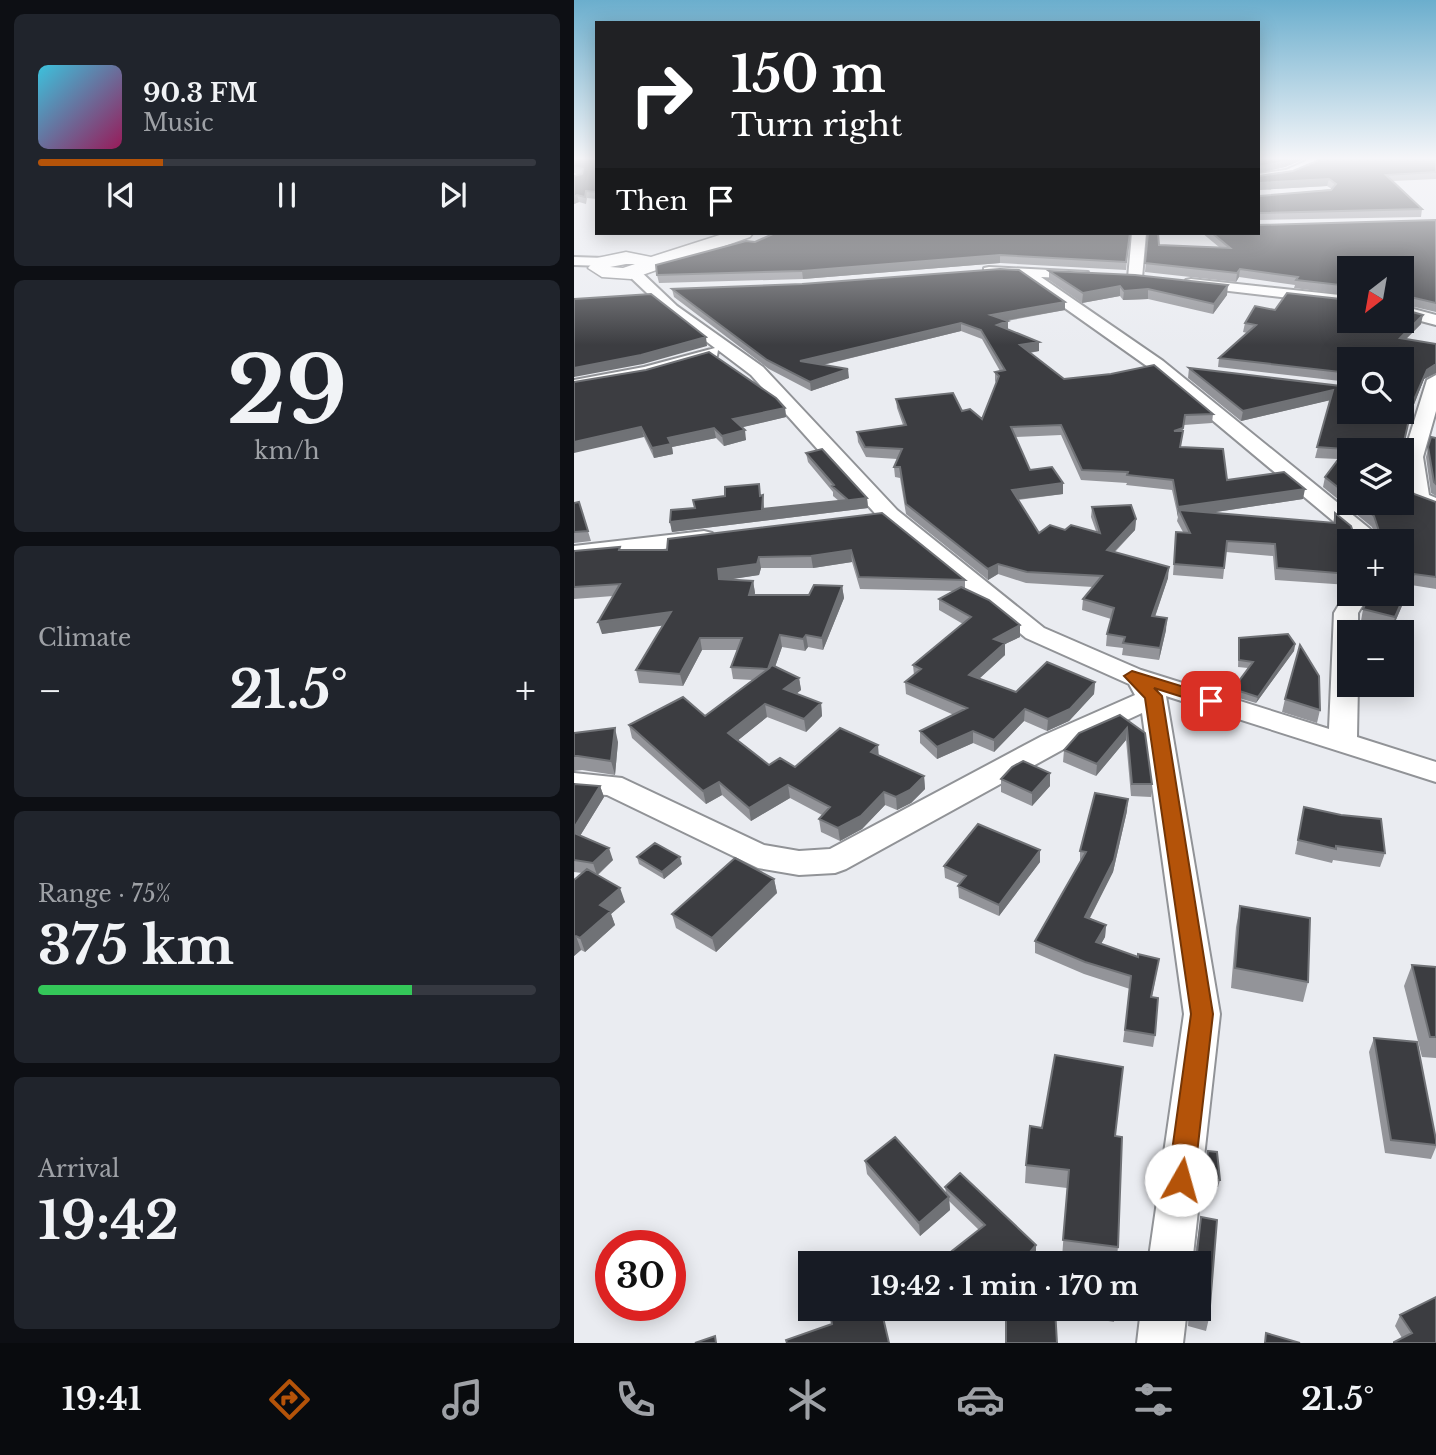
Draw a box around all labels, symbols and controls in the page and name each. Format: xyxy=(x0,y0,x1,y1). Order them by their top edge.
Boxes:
text: 150 m xyxy=(731,44,886,105)
icon: right xyxy=(616,49,707,140)
text: 90.3 FM xyxy=(143,77,258,109)
text: Turn right xyxy=(731,105,902,145)
text: Music xyxy=(143,109,214,137)
icon: previous xyxy=(102,176,140,214)
icon: pause xyxy=(268,176,306,214)
icon: next xyxy=(434,176,472,214)
icon: arrive xyxy=(702,182,740,220)
text: Then xyxy=(616,185,688,217)
north arrow xyxy=(1337,256,1414,332)
map controls xyxy=(1337,256,1414,697)
text: 29 xyxy=(227,335,347,448)
button: search xyxy=(1337,347,1414,424)
text: km/h xyxy=(254,437,320,465)
button: layers xyxy=(1337,438,1414,515)
button: + xyxy=(1337,529,1414,606)
button: − xyxy=(1337,620,1414,697)
text: Climate xyxy=(38,624,131,652)
text: 21.5° xyxy=(229,658,348,722)
text: − xyxy=(38,667,62,714)
text: + xyxy=(515,667,536,714)
pin xyxy=(1181,671,1241,731)
icon: arrive xyxy=(1192,682,1230,720)
text: Range · 75% xyxy=(38,880,171,908)
text: 375 km xyxy=(38,914,234,978)
position arrow xyxy=(1144,1143,1218,1217)
text: Arrival xyxy=(38,1155,119,1183)
text: 19:42 xyxy=(38,1189,179,1253)
speed limit sign: 30 xyxy=(595,1230,686,1321)
text: 19:42 · 1 min · 170 m xyxy=(870,1270,1139,1302)
icon: directions xyxy=(265,1375,314,1424)
icon: music xyxy=(438,1375,487,1424)
icon: phone xyxy=(611,1375,660,1424)
icon: climate xyxy=(783,1375,832,1424)
icon: car xyxy=(956,1375,1005,1424)
icon: filters xyxy=(1129,1375,1178,1424)
text: 19:41 xyxy=(62,1379,142,1419)
text: 21.5° xyxy=(1301,1379,1374,1419)

